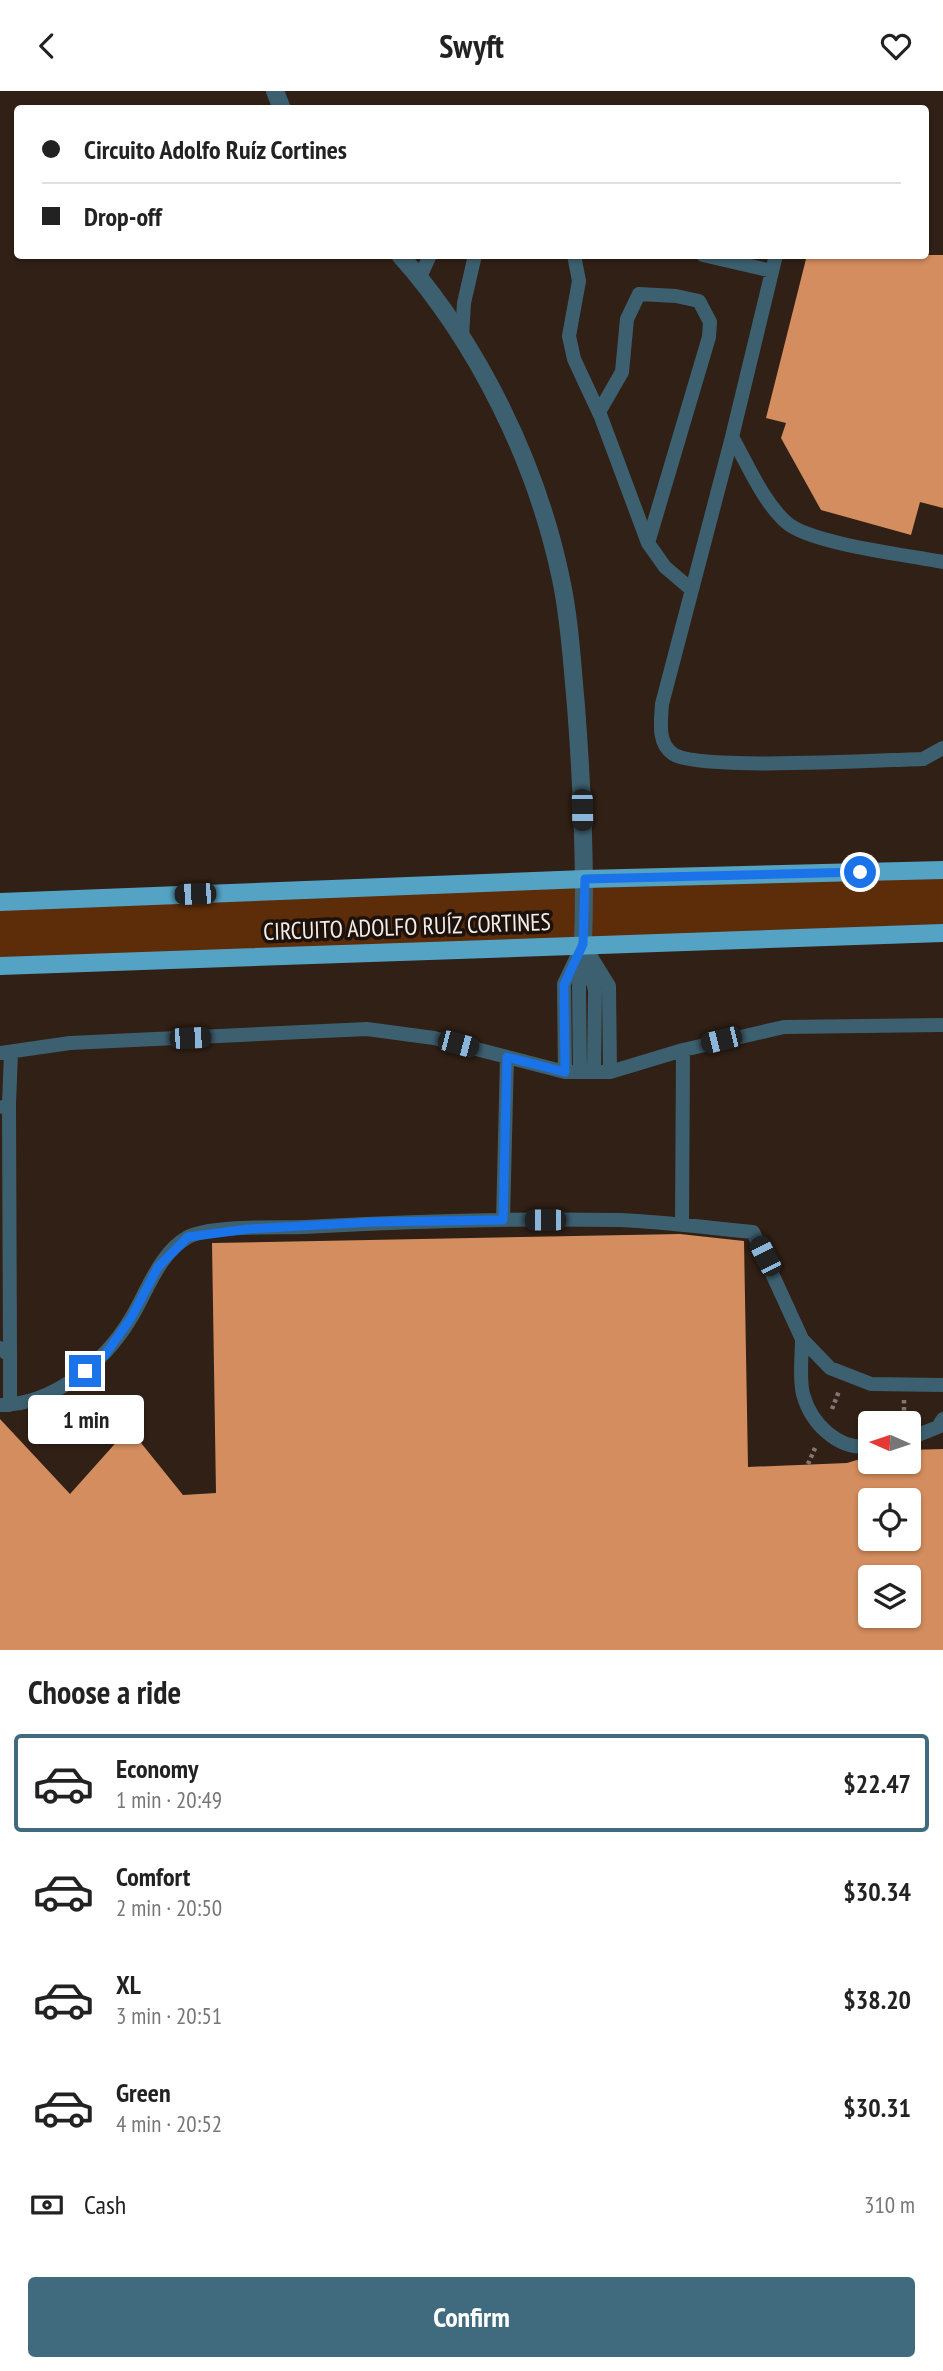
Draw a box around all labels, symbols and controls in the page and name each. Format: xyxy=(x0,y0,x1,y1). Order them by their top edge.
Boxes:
text: Swyft xyxy=(439,25,504,67)
icon: back xyxy=(28,27,66,65)
icon: heart xyxy=(877,27,915,65)
text: Circuito Adolfo Ruíz Cortines xyxy=(84,133,347,166)
text: Drop-off xyxy=(84,200,162,233)
car xyxy=(572,789,593,831)
route start xyxy=(844,856,876,888)
car xyxy=(174,883,217,905)
street label: CIRCUITO ADOLFO RUÍZ CORTINES xyxy=(263,906,551,947)
car xyxy=(699,1025,744,1055)
car xyxy=(169,1027,212,1049)
car xyxy=(435,1028,482,1060)
car xyxy=(525,1210,567,1231)
car xyxy=(747,1233,784,1279)
route end xyxy=(69,1355,101,1387)
callout: 1 min xyxy=(27,1395,143,1445)
text: 1 min xyxy=(63,1405,109,1434)
north arrow xyxy=(858,1411,920,1473)
map controls xyxy=(858,1411,921,1628)
button: locate xyxy=(858,1488,921,1551)
button: layers xyxy=(858,1565,921,1628)
text: Choose a ride xyxy=(28,1671,181,1713)
icon: car xyxy=(32,1752,95,1815)
text: Economy xyxy=(116,1752,198,1785)
text: $22.47 xyxy=(843,1767,911,1800)
text: 1 min · 20:49 xyxy=(116,1785,222,1814)
icon: car xyxy=(32,1860,95,1923)
text: Comfort xyxy=(116,1860,190,1893)
text: $30.34 xyxy=(843,1875,911,1908)
text: 2 min · 20:50 xyxy=(116,1893,222,1922)
icon: car xyxy=(32,1968,95,2031)
text: XL xyxy=(116,1968,141,2001)
text: $38.20 xyxy=(843,1983,911,2016)
text: 3 min · 20:51 xyxy=(116,2001,222,2030)
icon: car xyxy=(32,2076,95,2139)
text: Green xyxy=(116,2076,171,2109)
text: $30.31 xyxy=(843,2091,911,2124)
text: 4 min · 20:52 xyxy=(116,2109,222,2138)
icon: cash xyxy=(28,2186,66,2224)
text: Cash xyxy=(84,2188,126,2221)
text: 310 m xyxy=(864,2190,915,2219)
button: Confirm xyxy=(28,2277,915,2357)

